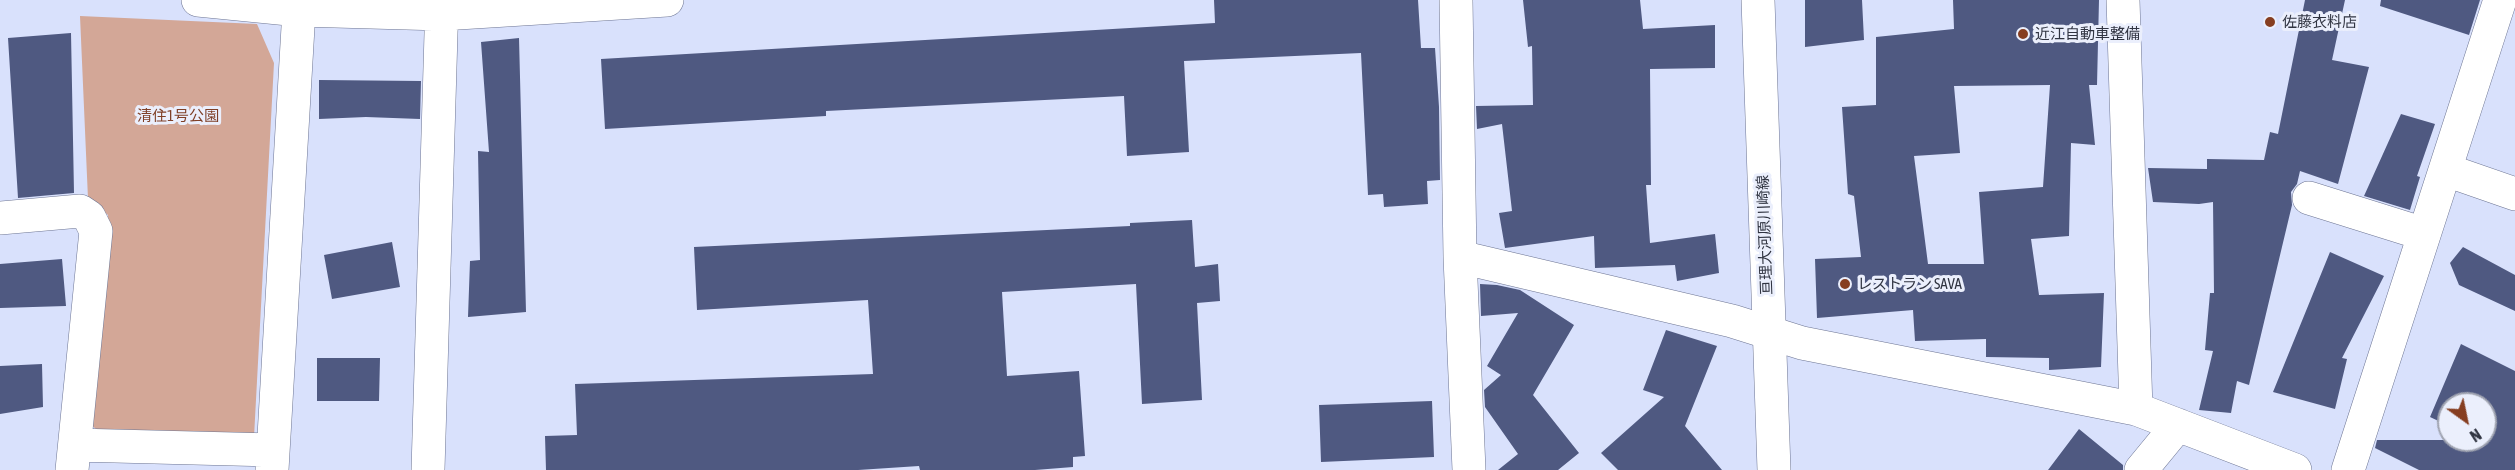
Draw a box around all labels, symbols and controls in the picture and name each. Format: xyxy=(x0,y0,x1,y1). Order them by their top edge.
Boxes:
place label: 佐藤衣料店 xyxy=(2282,13,2357,31)
marker: 佐藤衣料店 xyxy=(2263,15,2277,29)
place label: 近江自動車整備 xyxy=(2035,25,2140,43)
marker: 近江自動車整備 xyxy=(2016,27,2030,41)
park label: 清住1号公園 xyxy=(137,107,219,125)
street label: 亘理大河原川崎線 xyxy=(1754,175,1776,295)
place label: レストラン SAVA xyxy=(1857,275,1962,293)
marker: レストラン SAVA xyxy=(1838,277,1852,291)
north arrow xyxy=(2437,392,2497,452)
text: N xyxy=(2467,425,2485,446)

